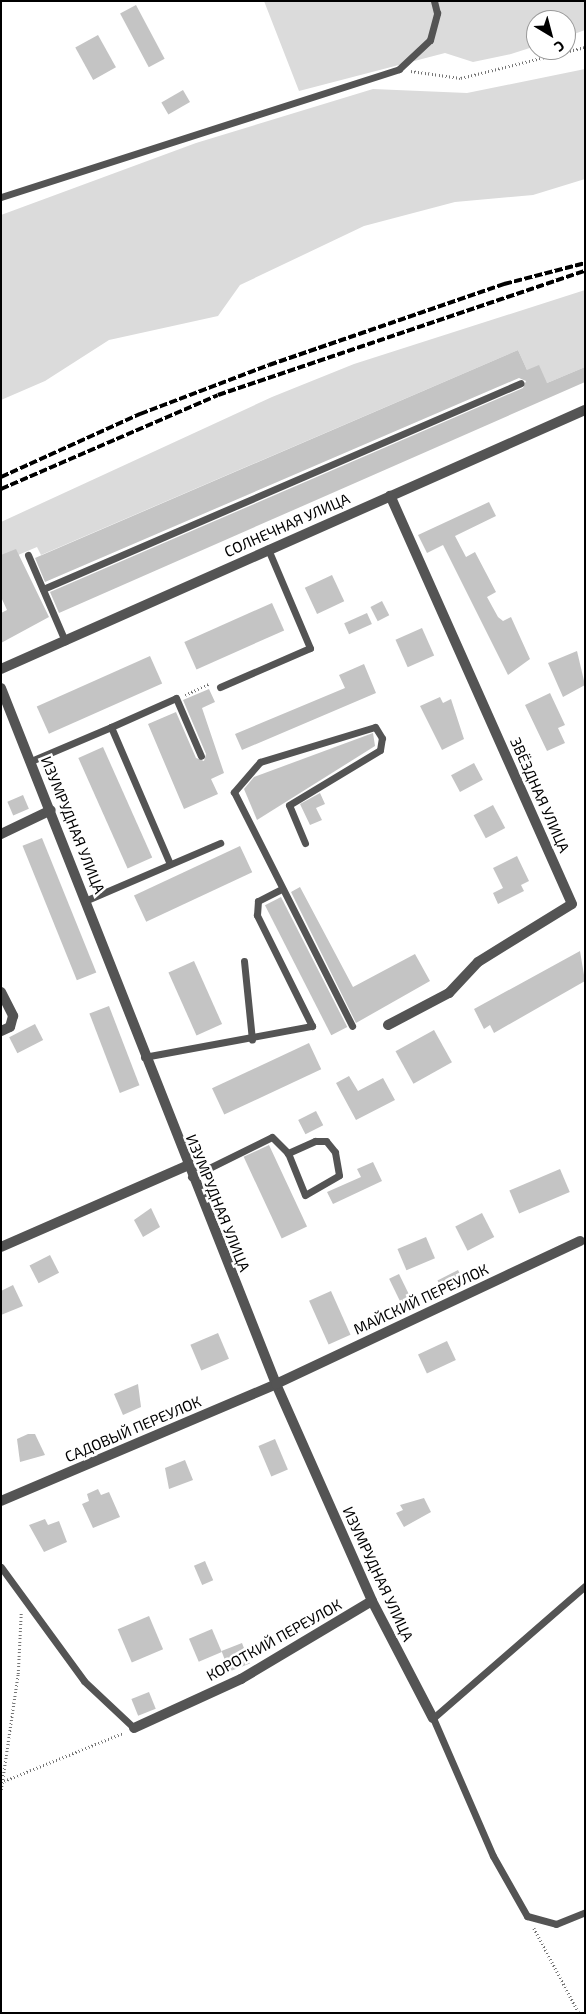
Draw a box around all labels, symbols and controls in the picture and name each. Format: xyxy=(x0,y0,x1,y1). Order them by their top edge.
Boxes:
north arrow xyxy=(526,10,576,60)
text: С xyxy=(551,37,568,56)
street label: СОЛНЕЧНАЯ УЛИЦА xyxy=(222,489,352,561)
street label: ЗВЁЗДНАЯ УЛИЦА xyxy=(507,735,573,855)
street label: ИЗУМРУДНАЯ УЛИЦА xyxy=(37,754,109,896)
street label: ИЗУМРУДНАЯ УЛИЦА xyxy=(182,1132,254,1274)
street label: МАЙСКИЙ ПЕРЕУЛОК xyxy=(351,1260,491,1338)
street label: САДОВЫЙ ПЕРЕУЛОК xyxy=(62,1392,204,1466)
street label: ИЗУМРУДНАЯ УЛИЦА xyxy=(339,1504,417,1644)
street label: КОРОТКИЙ ПЕРЕУЛОК xyxy=(203,1595,345,1685)

